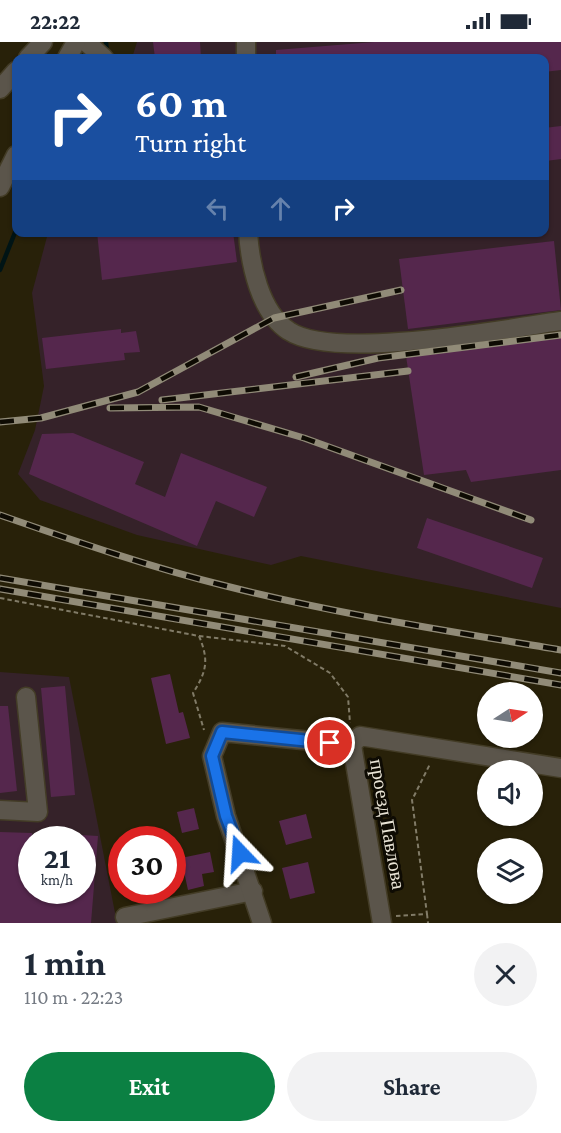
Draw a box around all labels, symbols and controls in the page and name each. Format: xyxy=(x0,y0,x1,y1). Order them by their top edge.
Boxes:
text: 22:22 xyxy=(30,9,80,34)
icon: right xyxy=(36,78,114,156)
text: 60 m xyxy=(135,79,227,126)
text: Turn right xyxy=(135,128,246,158)
icon: left xyxy=(201,192,234,225)
icon: ahead xyxy=(264,192,297,225)
icon: right xyxy=(327,192,360,225)
north arrow xyxy=(477,682,543,748)
map controls xyxy=(477,682,543,904)
pin xyxy=(304,717,355,768)
icon: arrive xyxy=(313,726,346,759)
street label: проезд Павлова xyxy=(365,757,410,891)
button: sound xyxy=(477,760,543,826)
position arrow xyxy=(208,821,272,885)
speed limit sign: 30 xyxy=(108,826,186,904)
button: layers xyxy=(477,838,543,904)
text: 21 xyxy=(44,841,70,874)
text: km/h xyxy=(41,872,73,888)
text: 1 min xyxy=(24,943,106,983)
button: close xyxy=(474,943,537,1006)
text: 110 m · 22:23 xyxy=(24,986,123,1008)
button: Exit xyxy=(24,1052,275,1121)
button: Share xyxy=(287,1052,537,1121)

